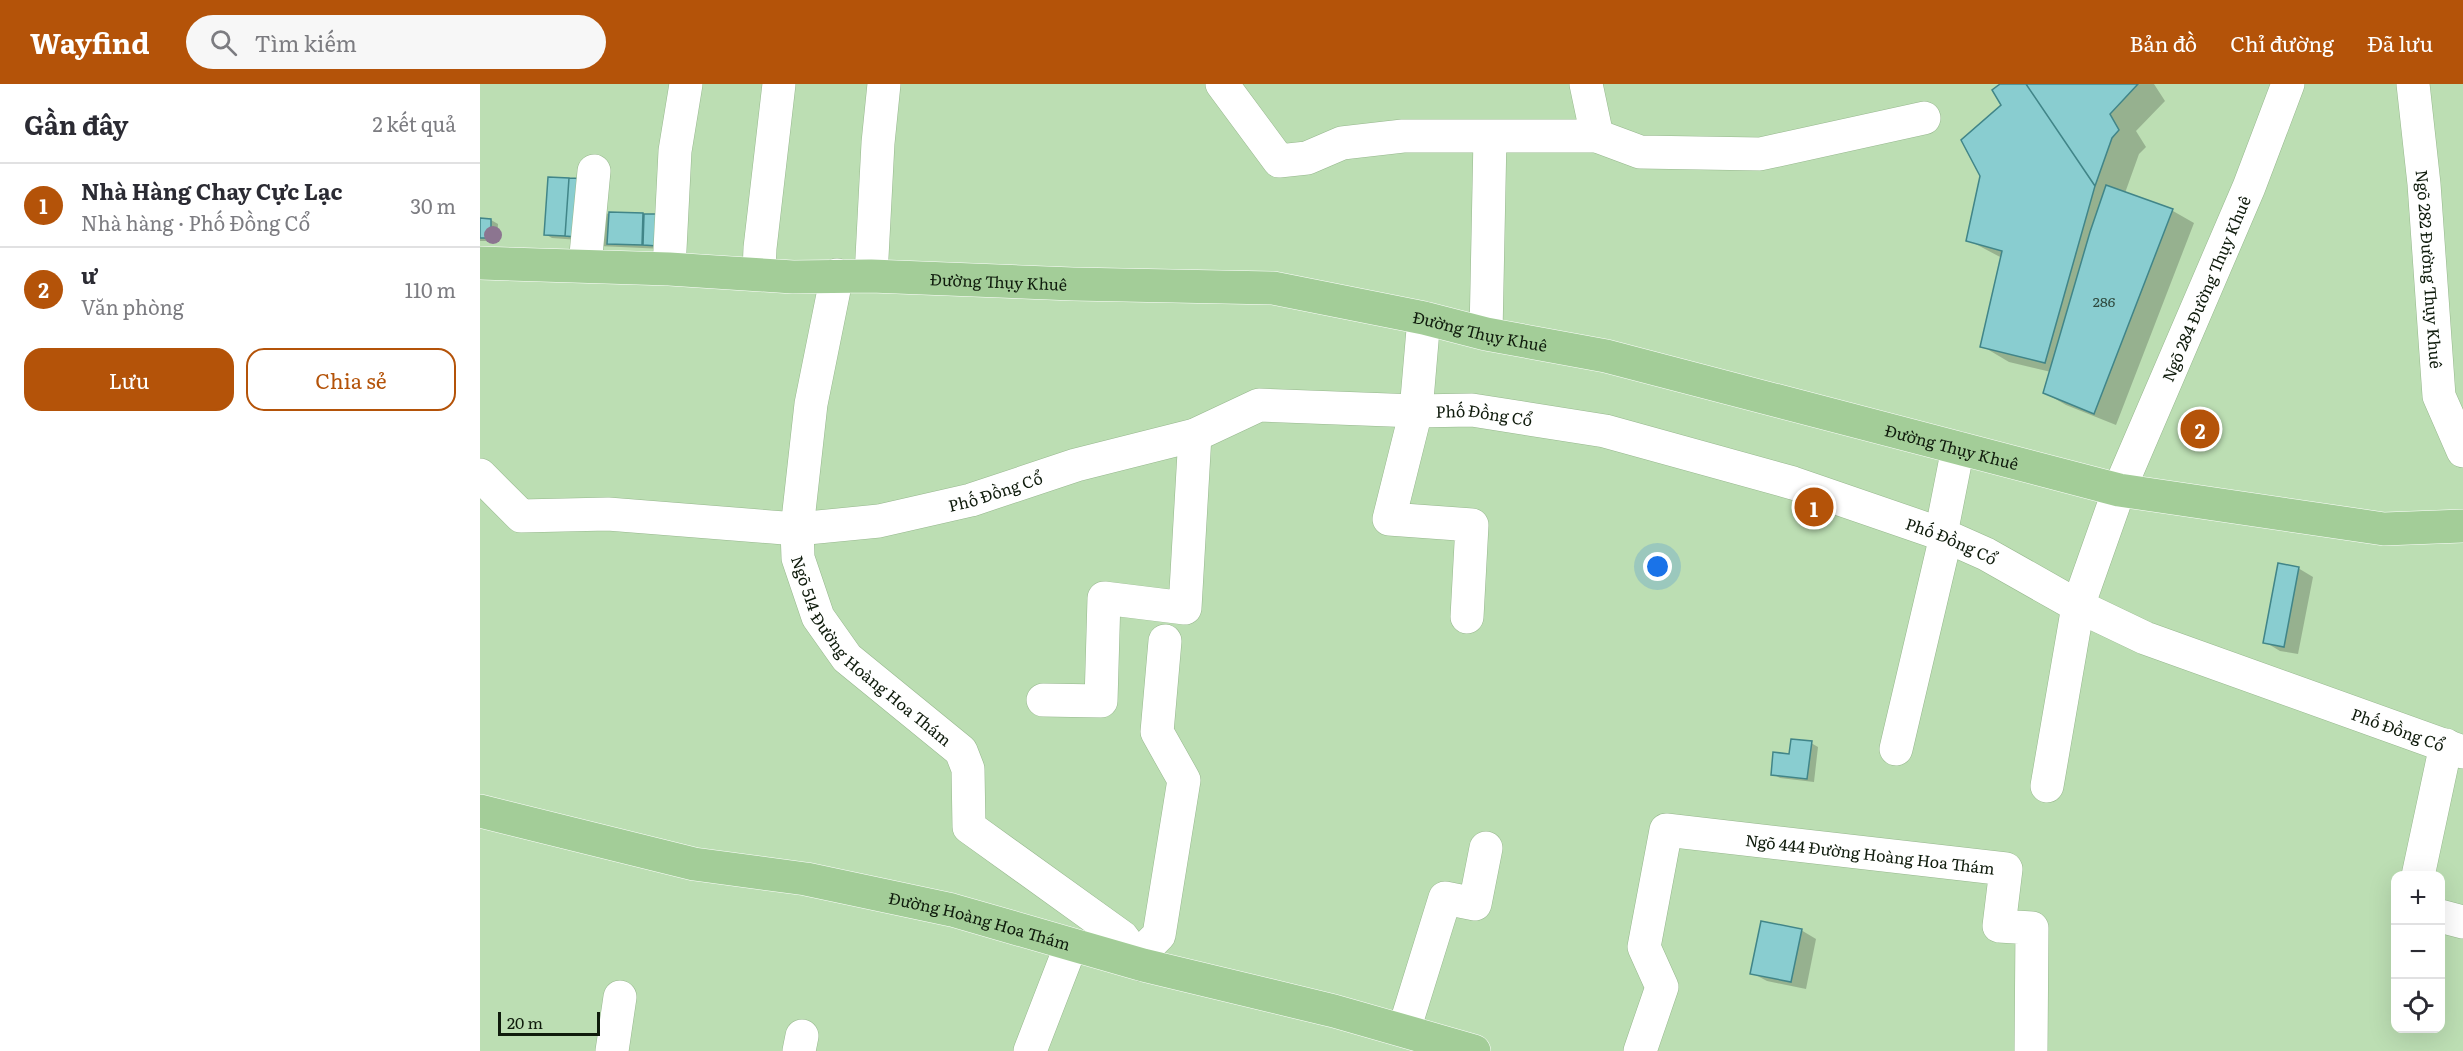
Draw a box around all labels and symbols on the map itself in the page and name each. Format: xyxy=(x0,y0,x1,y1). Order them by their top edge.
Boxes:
street label: Ngõ 282 Đường Thụy Khuê xyxy=(2411,169,2449,369)
street label: Ngõ 284 Đường Thụy Khuê xyxy=(2155,192,2256,385)
street label: Đường Thụy Khuê xyxy=(929,266,1068,296)
house number: 286 xyxy=(2093,291,2116,311)
street label: Đường Thụy Khuê xyxy=(1411,304,1549,357)
street label: Phố Đồng Cổ xyxy=(1435,398,1534,431)
pin: 2 xyxy=(2180,406,2220,452)
street label: Đường Thụy Khuê xyxy=(1882,417,2021,475)
street label: Phố Đồng Cổ xyxy=(946,465,1045,517)
pin: 1 xyxy=(1794,484,1834,530)
street label: Phố Đồng Cổ xyxy=(1903,511,2002,570)
street label: Ngõ 514 Đường Hoàng Hoa Thám xyxy=(786,552,958,751)
your location xyxy=(1643,552,1672,581)
street label: Phố Đồng Cổ xyxy=(2348,701,2448,757)
street label: Ngõ 444 Đường Hoàng Hoa Thám xyxy=(1744,827,1996,880)
street label: Đường Hoàng Hoa Thám xyxy=(887,885,1074,956)
scale bar xyxy=(498,1009,600,1036)

